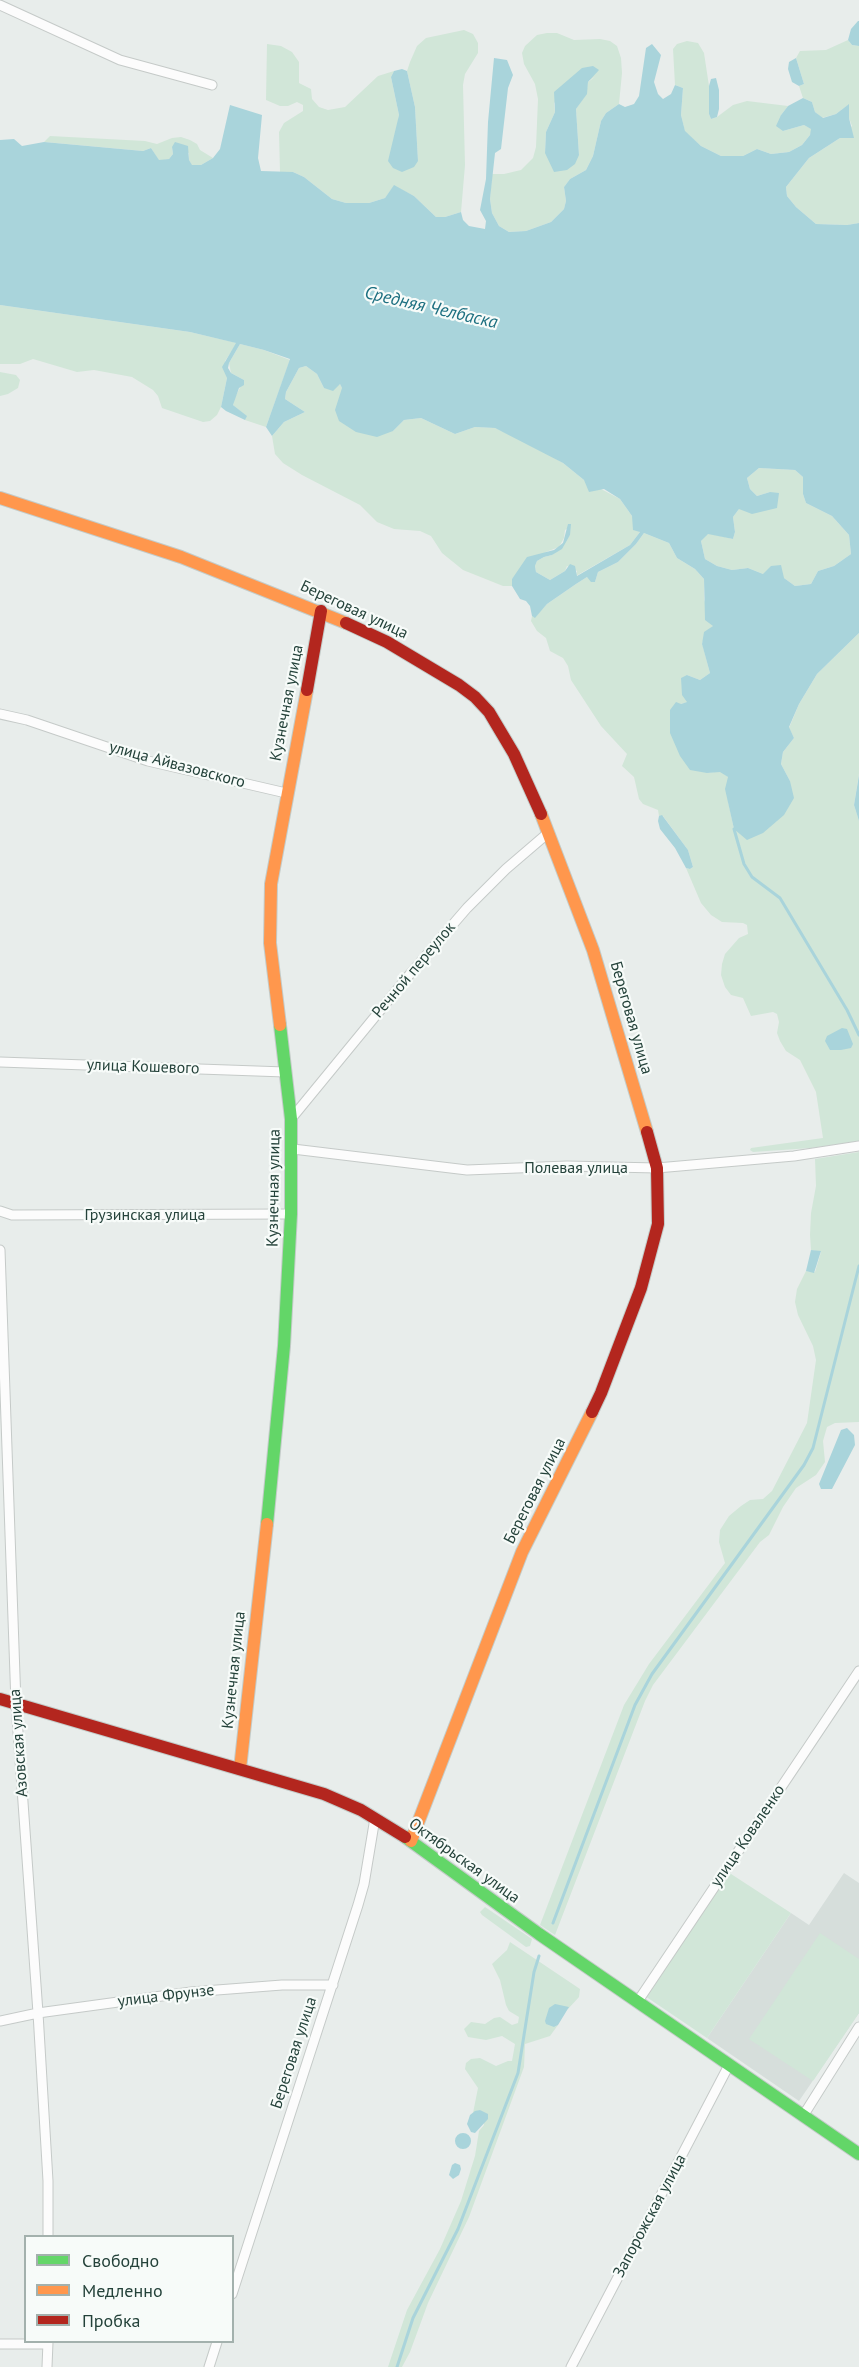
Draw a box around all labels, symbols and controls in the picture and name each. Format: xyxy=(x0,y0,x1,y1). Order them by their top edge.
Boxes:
water label: Средняя Челбаска xyxy=(362,282,500,334)
street label: Береговая улица xyxy=(297,577,411,643)
street label: Кузнечная улица xyxy=(266,643,308,763)
street label: улица Айвазовского xyxy=(107,738,247,792)
street label: Речной переулок xyxy=(368,918,460,1022)
street label: Береговая улица xyxy=(606,959,656,1077)
street label: улица Кошевого xyxy=(86,1055,200,1079)
street label: Кузнечная улица xyxy=(263,1129,285,1247)
street label: Полевая улица xyxy=(524,1158,628,1178)
street label: Грузинская улица xyxy=(84,1205,206,1225)
street label: Береговая улица xyxy=(500,1435,570,1547)
street label: Кузнечная улица xyxy=(218,1610,250,1730)
street label: Азовская улица xyxy=(6,1688,32,1798)
street label: улица Коваленко xyxy=(707,1781,789,1891)
street label: Октябрьская улица xyxy=(405,1814,523,1908)
street label: улица Фрунзе xyxy=(117,1981,215,2011)
street label: Береговая улица xyxy=(267,1995,321,2111)
street label: Запорожская улица xyxy=(609,2151,691,2281)
legend xyxy=(24,2235,234,2343)
text: Свободно xyxy=(82,2249,159,2272)
text: Медленно xyxy=(82,2279,163,2302)
text: Пробка xyxy=(82,2309,140,2332)

